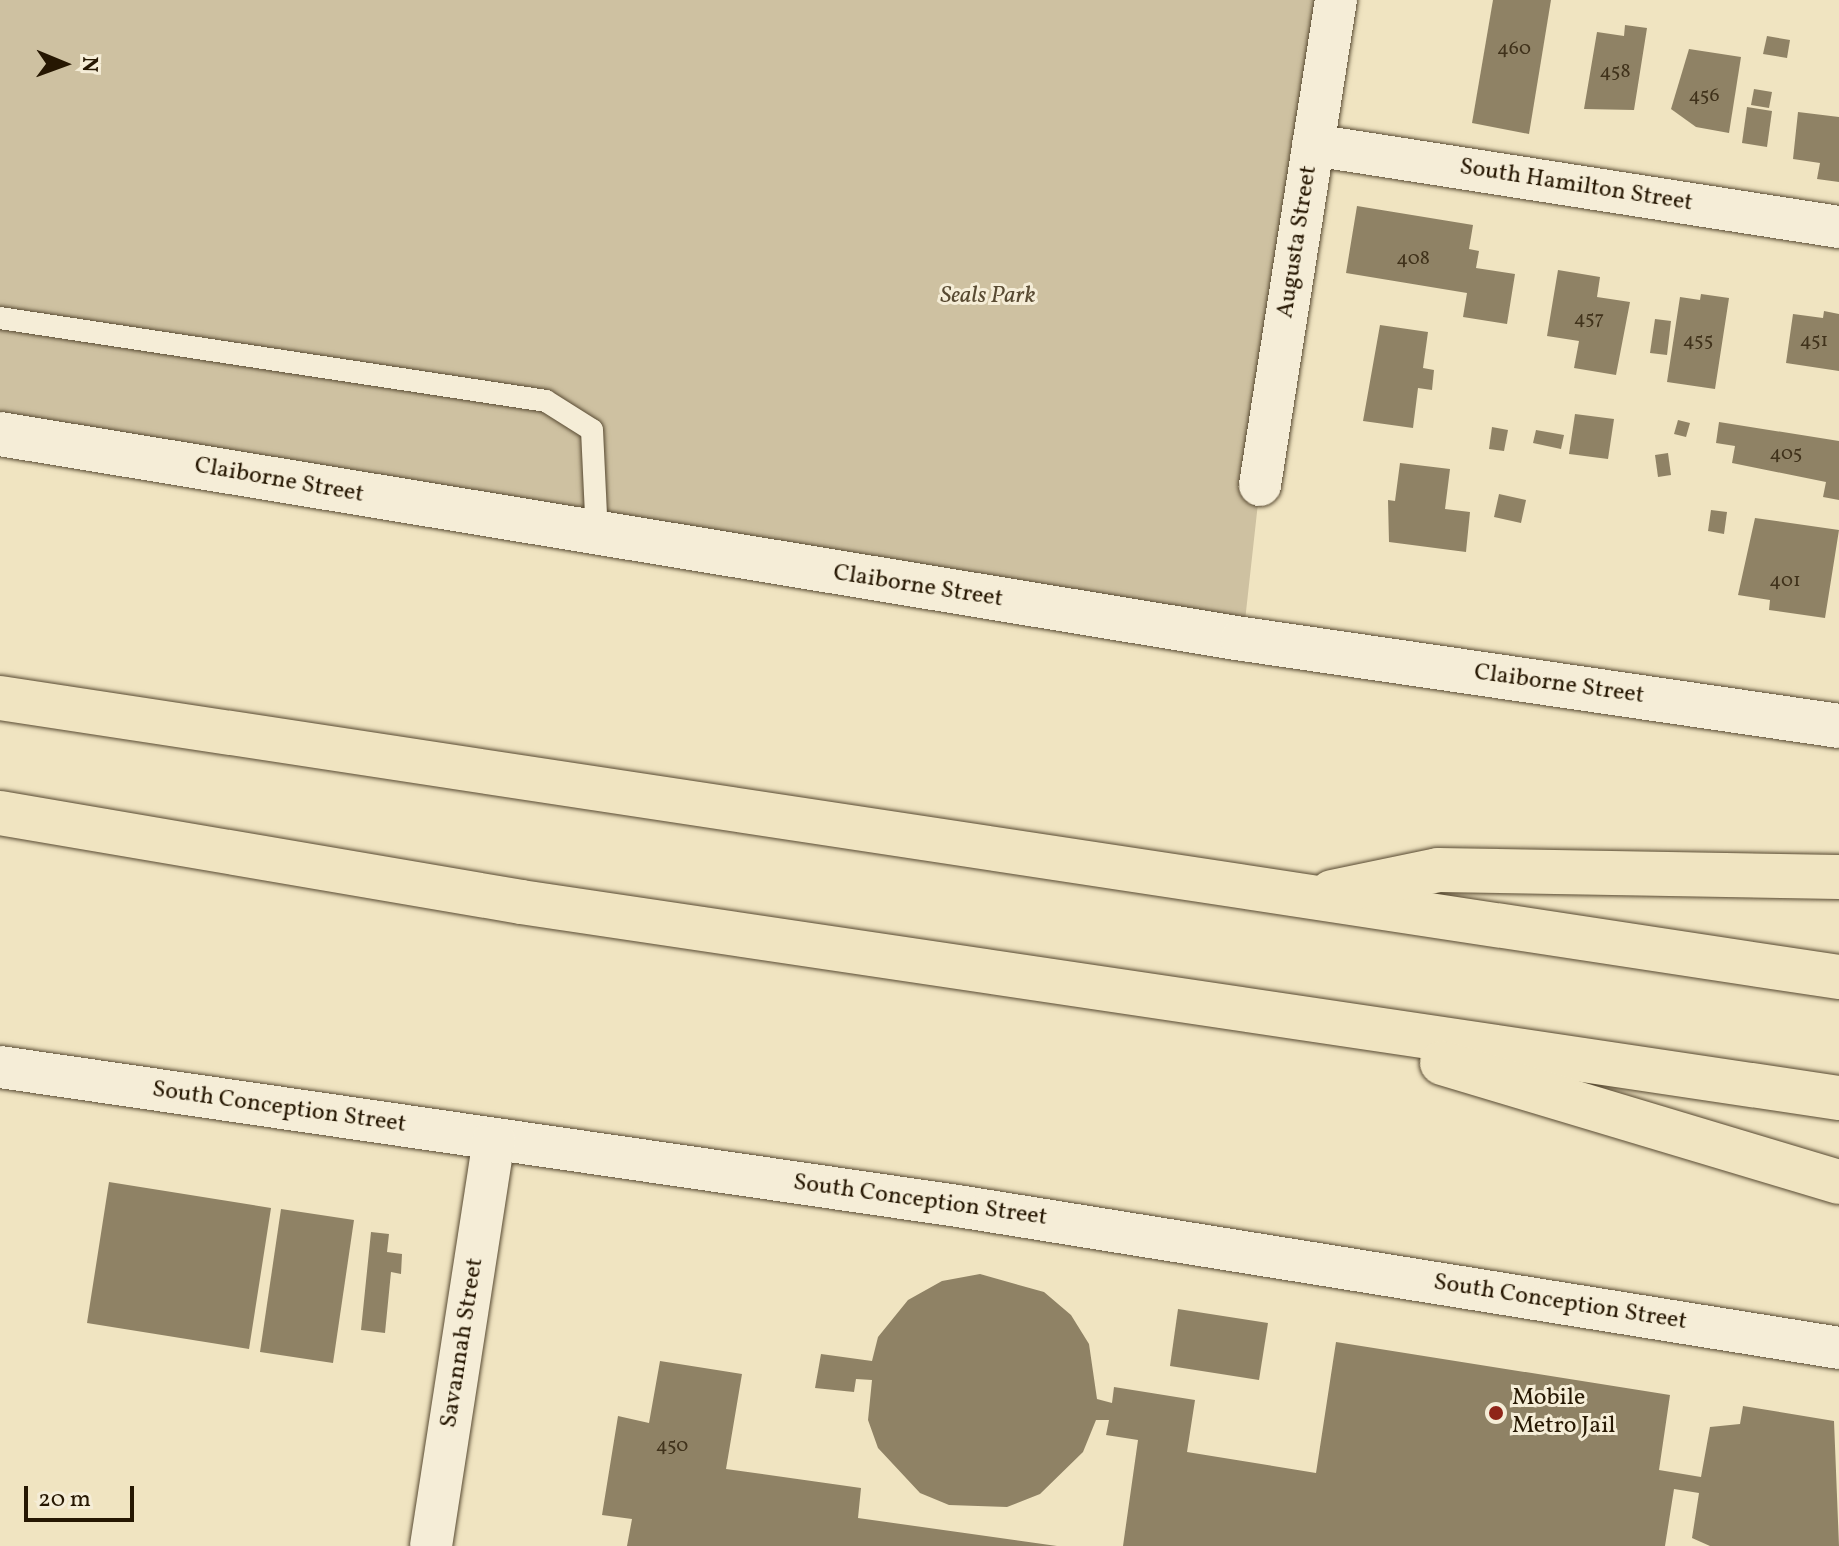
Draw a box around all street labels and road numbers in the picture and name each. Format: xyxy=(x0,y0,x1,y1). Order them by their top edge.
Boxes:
street label: South Hamilton Street xyxy=(1457,153,1695,219)
street label: Augusta Street xyxy=(1272,164,1324,320)
street label: Claiborne Street xyxy=(192,452,366,510)
street label: Claiborne Street xyxy=(831,559,1005,615)
street label: Claiborne Street xyxy=(1472,659,1646,711)
street label: South Conception Street xyxy=(150,1076,408,1140)
street label: South Conception Street xyxy=(791,1169,1049,1233)
street label: Savannah Street xyxy=(435,1256,491,1430)
street label: South Conception Street xyxy=(1431,1269,1689,1337)

